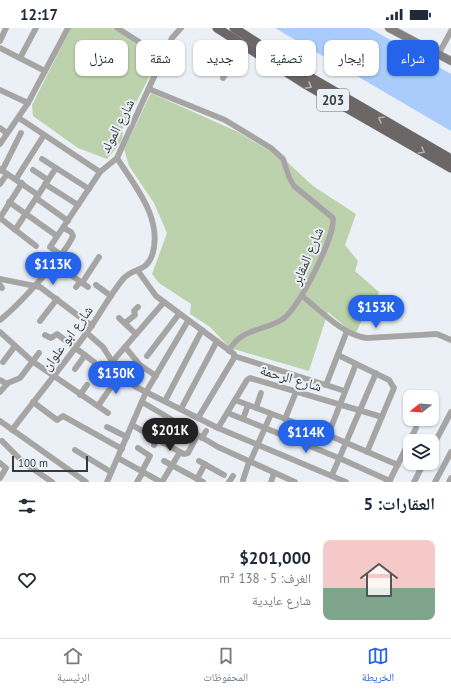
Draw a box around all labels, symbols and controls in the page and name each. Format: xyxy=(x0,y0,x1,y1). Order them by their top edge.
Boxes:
text: 12:17 xyxy=(20,5,58,24)
chip: منزل xyxy=(75,40,128,76)
chip: شقة xyxy=(136,40,185,76)
chip: جديد xyxy=(193,40,248,76)
chip: تصفية xyxy=(256,40,316,76)
chip: إيجار xyxy=(324,40,379,76)
chip: شراء xyxy=(387,40,439,76)
one-way arrow xyxy=(305,82,312,89)
road number: 203 xyxy=(317,89,349,111)
street label: شارع المولد xyxy=(96,96,139,157)
one-way arrow xyxy=(378,116,385,123)
one-way arrow xyxy=(418,147,425,154)
street label: شارع المقابر xyxy=(286,224,328,289)
pin: $113K xyxy=(25,252,81,286)
text: $113K xyxy=(34,256,72,273)
pin: $153K xyxy=(348,295,404,329)
text: $153K xyxy=(357,299,395,316)
street label: شارع ابو علوان xyxy=(37,302,98,375)
pin: $150K xyxy=(88,361,144,395)
street label: شارع الرحمة xyxy=(258,361,324,396)
text: $150K xyxy=(97,365,135,382)
north arrow xyxy=(403,390,439,426)
map controls xyxy=(403,390,439,470)
pin: $201K xyxy=(142,418,198,452)
pin: $114K xyxy=(278,420,334,454)
text: $201K xyxy=(151,422,189,439)
text: $114K xyxy=(287,424,325,441)
button: layers xyxy=(403,434,439,470)
scale bar xyxy=(12,454,88,473)
text: 100 m xyxy=(18,456,48,470)
text: العقارات: 5 xyxy=(364,493,435,515)
icon: filters xyxy=(16,495,38,517)
text: $201,000 xyxy=(239,547,311,569)
icon: home xyxy=(355,556,403,604)
icon: heart xyxy=(16,569,38,591)
text: الغرف: 5 · 138 m² xyxy=(219,570,311,587)
text: شارع عايدية xyxy=(252,592,311,609)
tab: الرئيسية xyxy=(57,645,90,688)
tab: المحفوظات xyxy=(203,645,248,688)
tab: الخريطة xyxy=(362,645,394,688)

